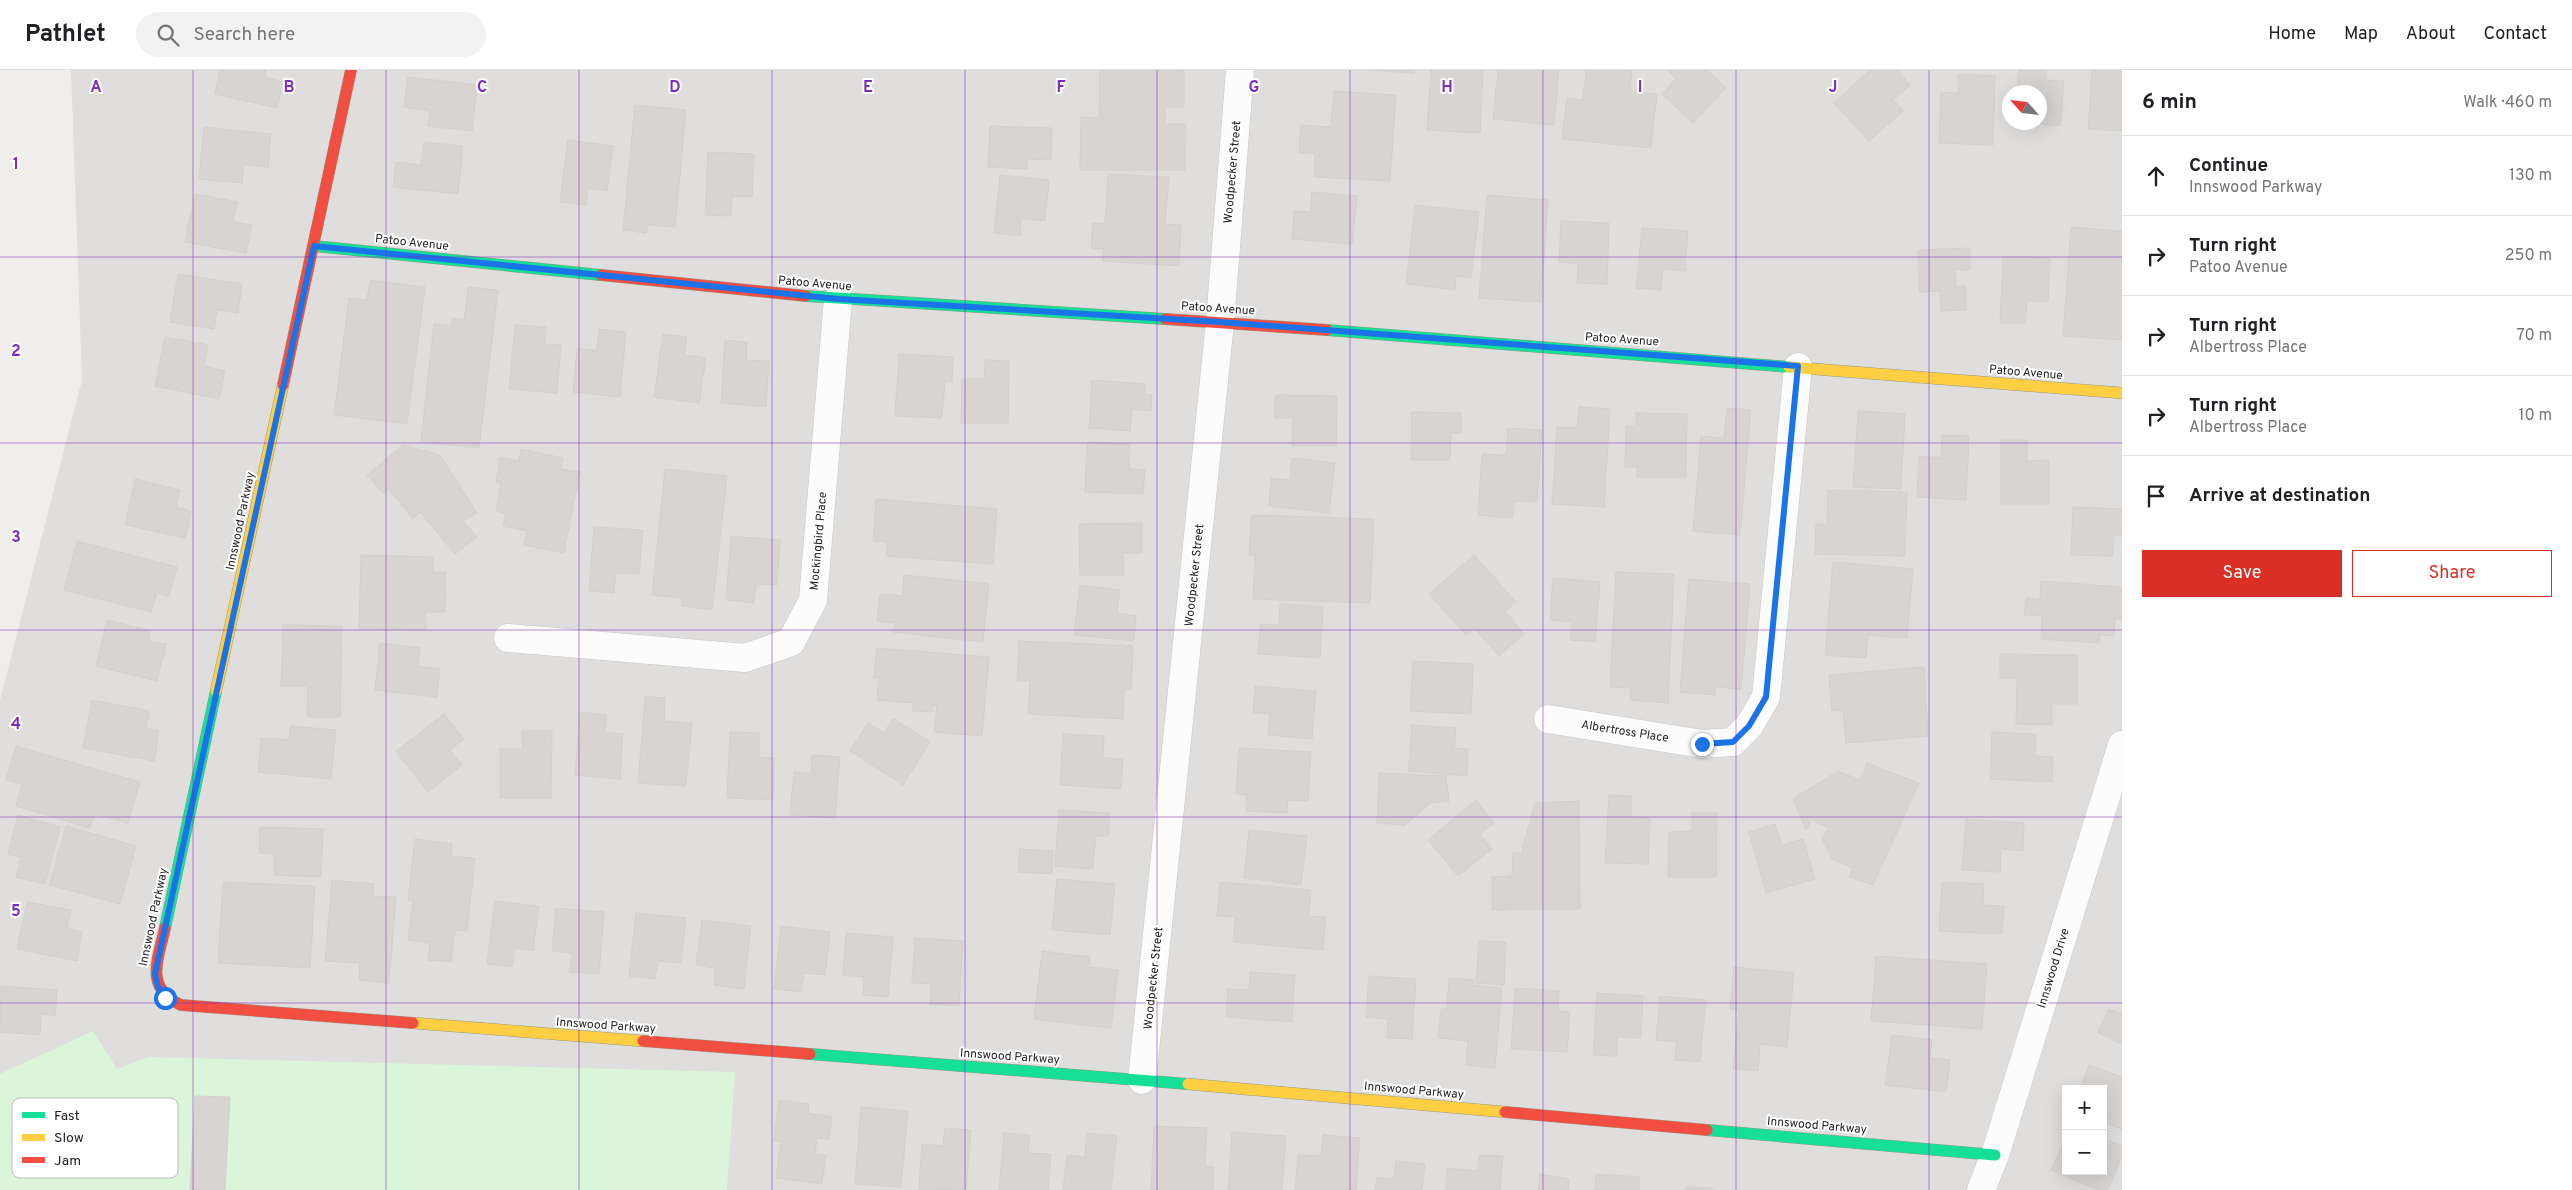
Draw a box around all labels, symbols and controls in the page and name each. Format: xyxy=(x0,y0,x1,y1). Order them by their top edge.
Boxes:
search box xyxy=(136,12,486,57)
text: Pathlet xyxy=(25,20,106,50)
icon: search xyxy=(154,21,182,49)
text: Search here xyxy=(194,23,295,47)
text: Home xyxy=(2268,23,2316,46)
text: Map xyxy=(2344,23,2378,46)
text: About xyxy=(2406,23,2455,46)
text: Contact xyxy=(2483,23,2547,46)
text: A xyxy=(90,78,102,98)
text: B xyxy=(283,78,295,98)
text: C xyxy=(477,78,487,98)
text: D xyxy=(669,78,681,98)
text: E xyxy=(863,78,873,98)
text: F xyxy=(1056,78,1066,98)
text: G xyxy=(1249,78,1259,98)
text: H xyxy=(1441,78,1453,98)
text: I xyxy=(1638,78,1642,98)
text: J xyxy=(1829,78,1837,98)
north arrow xyxy=(2002,85,2047,130)
text: 6 min xyxy=(2142,89,2197,116)
text: Walk · 460 m xyxy=(2463,93,2552,113)
street label: Woodpecker Street xyxy=(1221,120,1245,224)
text: Continue xyxy=(2189,154,2268,178)
text: 1 xyxy=(13,155,19,175)
icon: ahead xyxy=(2142,162,2170,190)
text: 130 m xyxy=(2509,166,2552,186)
text: Innswood Parkway xyxy=(2189,178,2322,198)
street label: Patoo Avenue xyxy=(374,231,449,255)
text: Turn right xyxy=(2189,234,2277,258)
icon: right xyxy=(2142,242,2170,270)
text: 250 m xyxy=(2505,246,2552,266)
text: Patoo Avenue xyxy=(2189,258,2288,278)
street label: Patoo Avenue xyxy=(777,273,852,295)
street label: Patoo Avenue xyxy=(1181,298,1255,320)
text: Turn right xyxy=(2189,314,2277,338)
icon: right xyxy=(2142,322,2170,350)
text: 70 m xyxy=(2517,326,2552,346)
street label: Patoo Avenue xyxy=(1585,329,1659,351)
text: Albertross Place xyxy=(2189,338,2307,358)
text: 2 xyxy=(11,342,21,362)
street label: Patoo Avenue xyxy=(1988,362,2063,384)
text: Turn right xyxy=(2189,394,2277,418)
icon: right xyxy=(2142,402,2170,430)
text: 10 m xyxy=(2518,406,2552,426)
text: Albertross Place xyxy=(2189,418,2307,438)
street label: Innswood Parkway xyxy=(223,471,259,572)
icon: arrive xyxy=(2142,482,2170,510)
text: Arrive at destination xyxy=(2189,484,2370,508)
street label: Mockingbird Place xyxy=(807,491,831,591)
street label: Woodpecker Street xyxy=(1182,523,1208,627)
text: 3 xyxy=(11,528,21,548)
button: Save xyxy=(2142,550,2342,597)
button: Share xyxy=(2352,550,2552,597)
text: 4 xyxy=(11,715,21,735)
street label: Albertross Place xyxy=(1580,717,1670,747)
route end xyxy=(1691,733,1714,756)
street label: Innswood Parkway xyxy=(136,867,172,968)
text: 5 xyxy=(11,902,21,922)
street label: Woodpecker Street xyxy=(1141,926,1167,1030)
street label: Innswood Drive xyxy=(2034,926,2074,1010)
route start xyxy=(154,987,177,1010)
street label: Innswood Parkway xyxy=(555,1015,656,1037)
street label: Innswood Parkway xyxy=(959,1046,1060,1068)
street label: Innswood Parkway xyxy=(1363,1079,1464,1103)
map controls xyxy=(2062,1085,2107,1175)
button: + xyxy=(2062,1085,2107,1130)
legend xyxy=(12,1098,178,1178)
text: Fast xyxy=(54,1108,80,1125)
street label: Innswood Parkway xyxy=(1766,1114,1867,1138)
text: Slow xyxy=(54,1130,84,1147)
button: − xyxy=(2062,1130,2107,1175)
text: Jam xyxy=(54,1153,81,1170)

